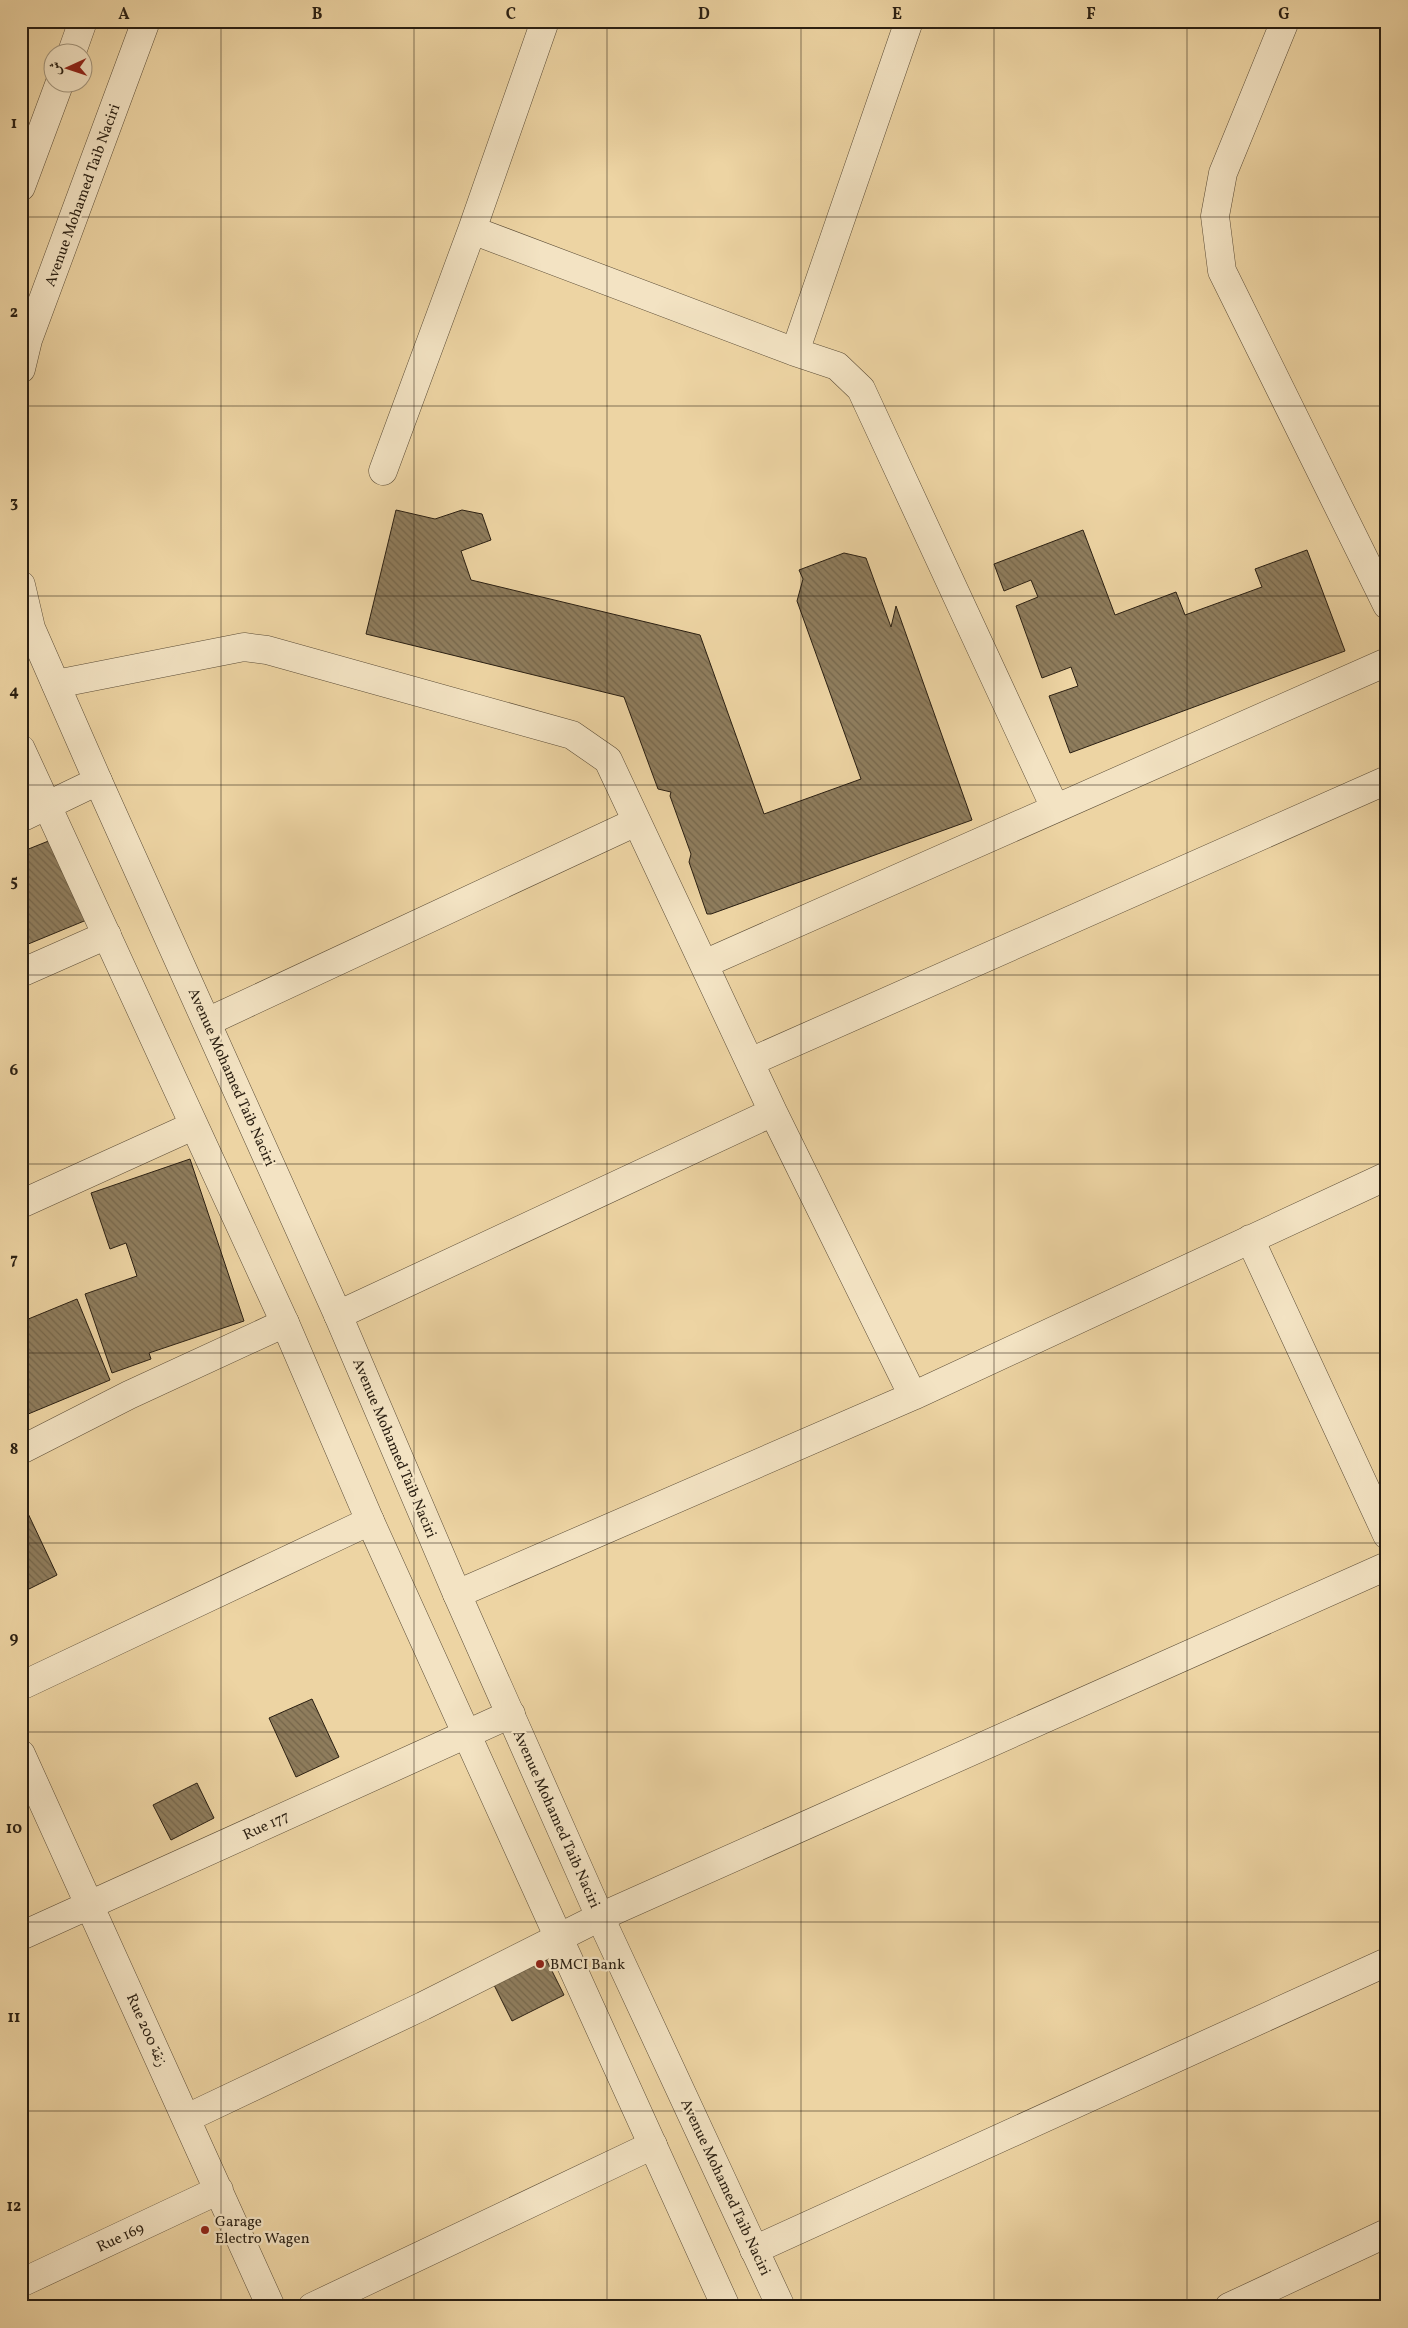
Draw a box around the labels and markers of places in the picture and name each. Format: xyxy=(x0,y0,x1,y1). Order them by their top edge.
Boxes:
place label: BMCI Bank xyxy=(550,1955,625,1976)
marker: BMCI Bank xyxy=(534,1958,546,1970)
place label: Garage Electro Wagen xyxy=(215,2212,310,2250)
marker: Garage Electro Wagen xyxy=(199,2224,211,2236)

